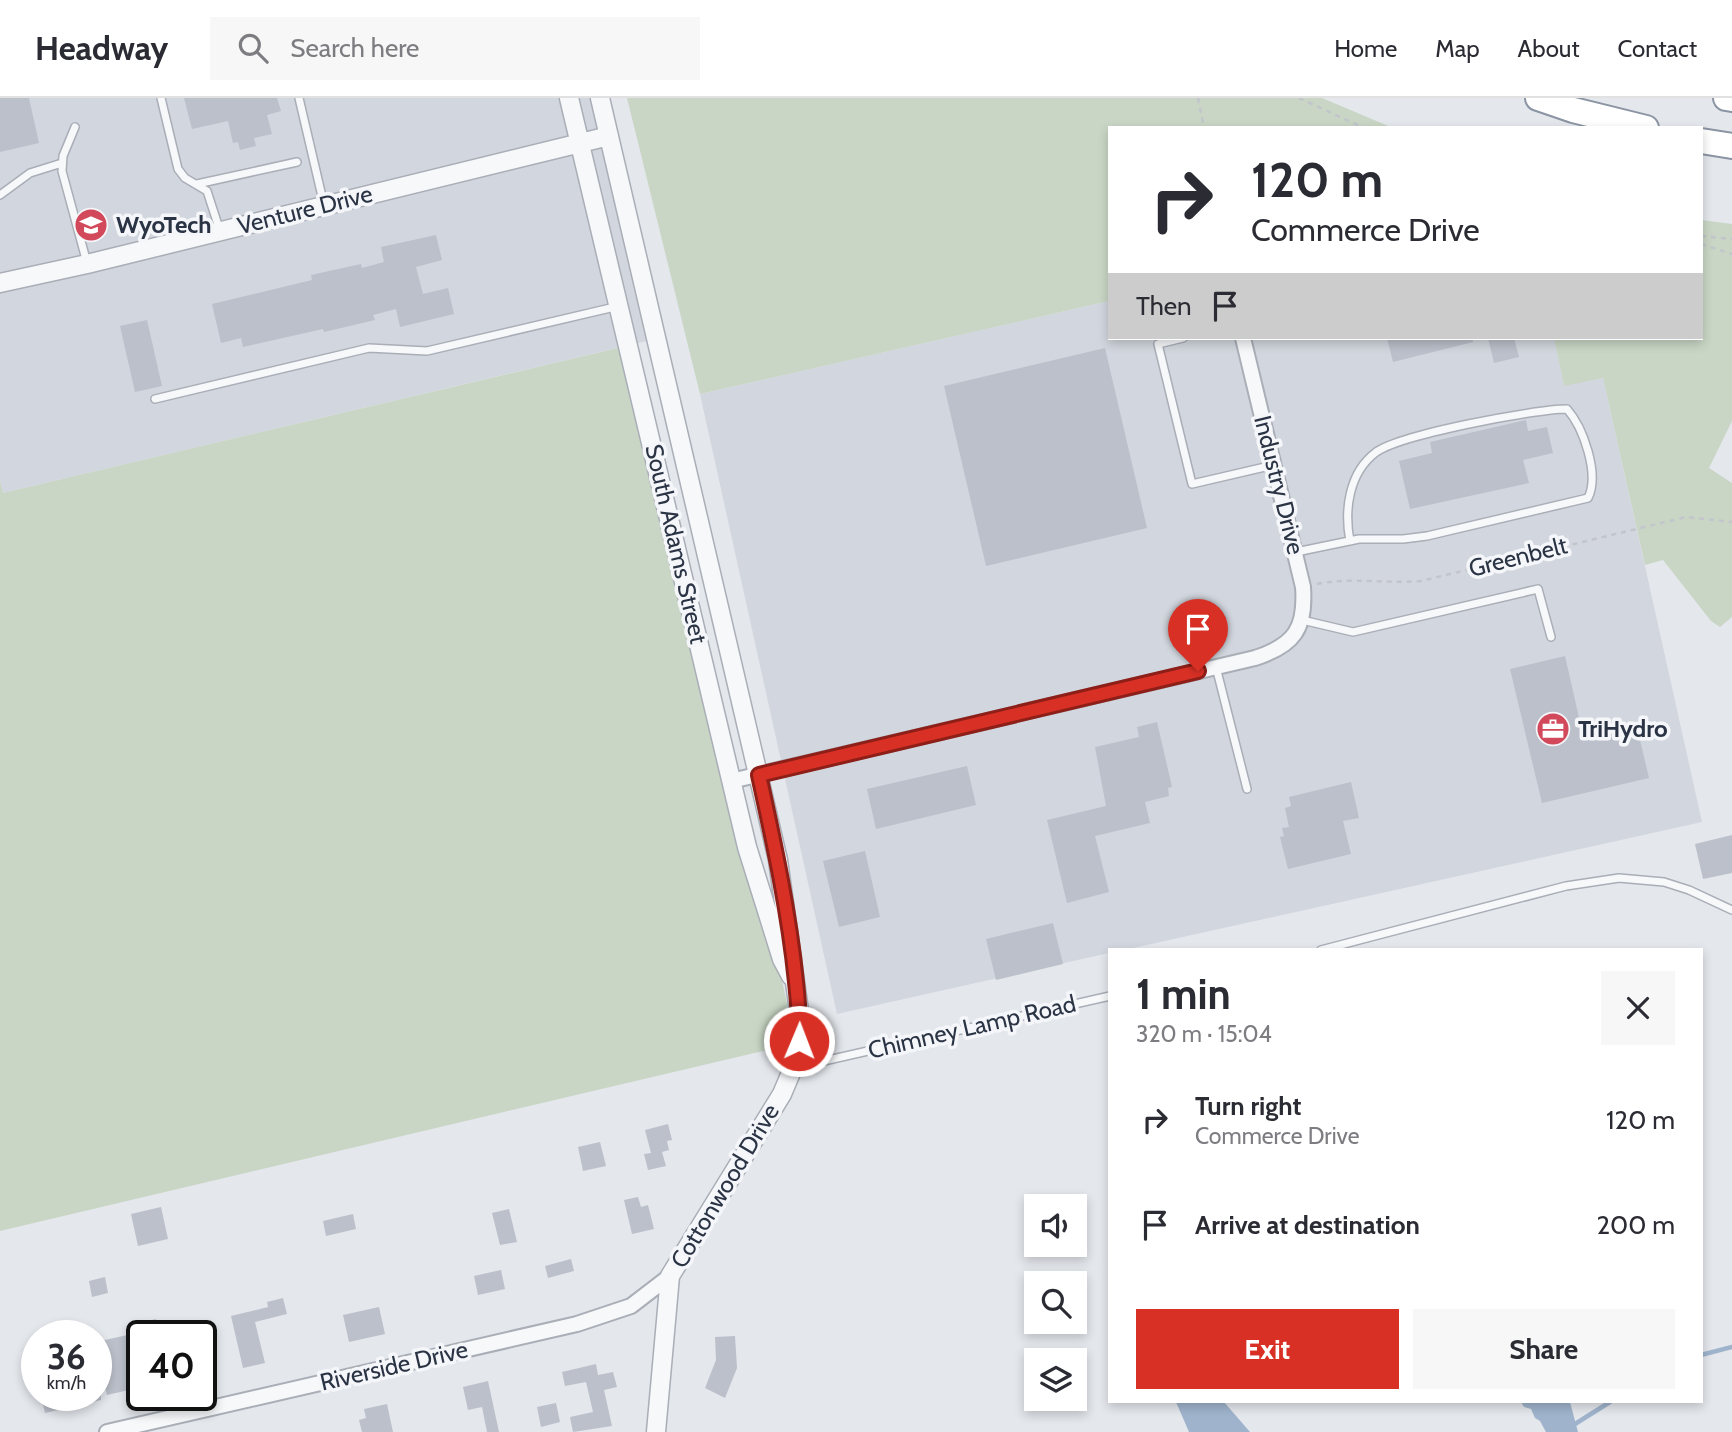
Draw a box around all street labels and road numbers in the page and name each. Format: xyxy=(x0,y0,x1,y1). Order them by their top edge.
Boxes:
street label: Venture Drive xyxy=(234,179,375,240)
street label: Industry Drive xyxy=(1248,412,1311,557)
street label: South Adams Street xyxy=(639,441,714,646)
street label: Greenbelt xyxy=(1466,530,1570,583)
street label: Chimney Lamp Road xyxy=(865,988,1079,1065)
street label: Cottonwood Drive xyxy=(664,1098,785,1273)
street label: Riverside Drive xyxy=(317,1334,471,1397)

